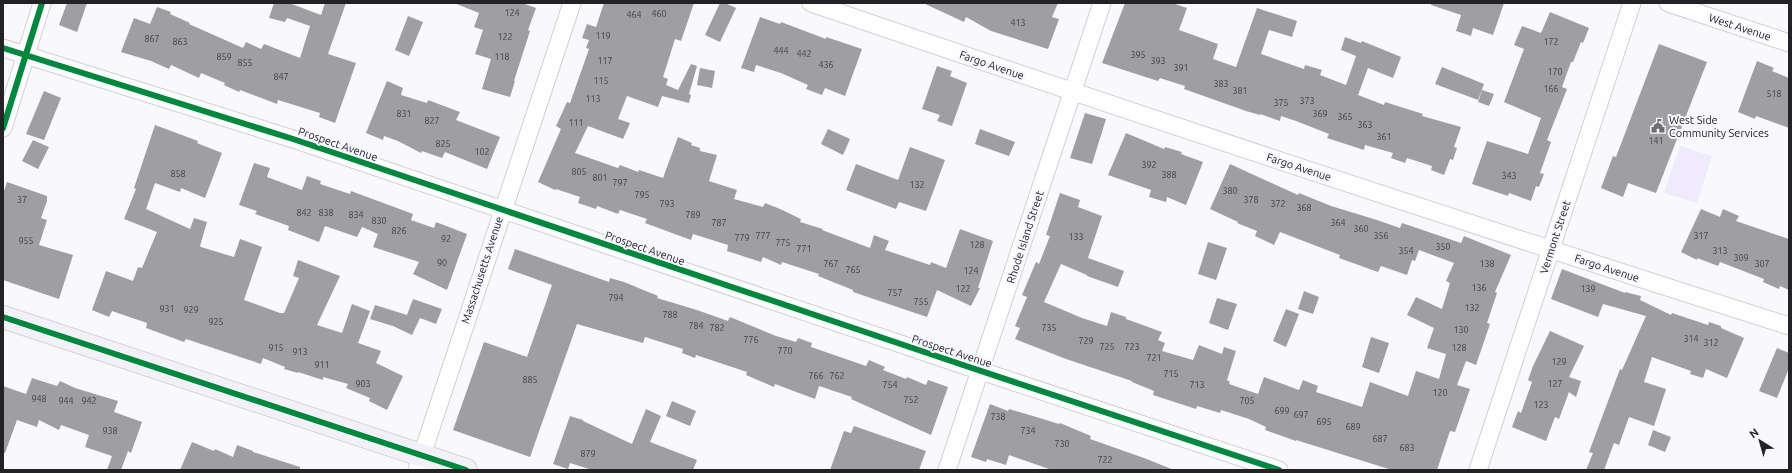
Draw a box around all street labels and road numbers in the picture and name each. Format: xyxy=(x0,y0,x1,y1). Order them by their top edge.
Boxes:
street label: West Avenue xyxy=(1707,11,1773,43)
street label: Fargo Avenue xyxy=(958,48,1026,82)
street label: Prospect Avenue xyxy=(297,125,379,163)
street label: Fargo Avenue xyxy=(1265,151,1333,183)
street label: Rhode Island Street xyxy=(1004,189,1046,285)
street label: Vermont Street xyxy=(1537,198,1573,275)
street label: Massachusetts Avenue xyxy=(459,215,505,325)
street label: Prospect Avenue xyxy=(604,229,686,267)
street label: Fargo Avenue xyxy=(1573,252,1641,284)
street label: Prospect Avenue xyxy=(910,332,994,370)

